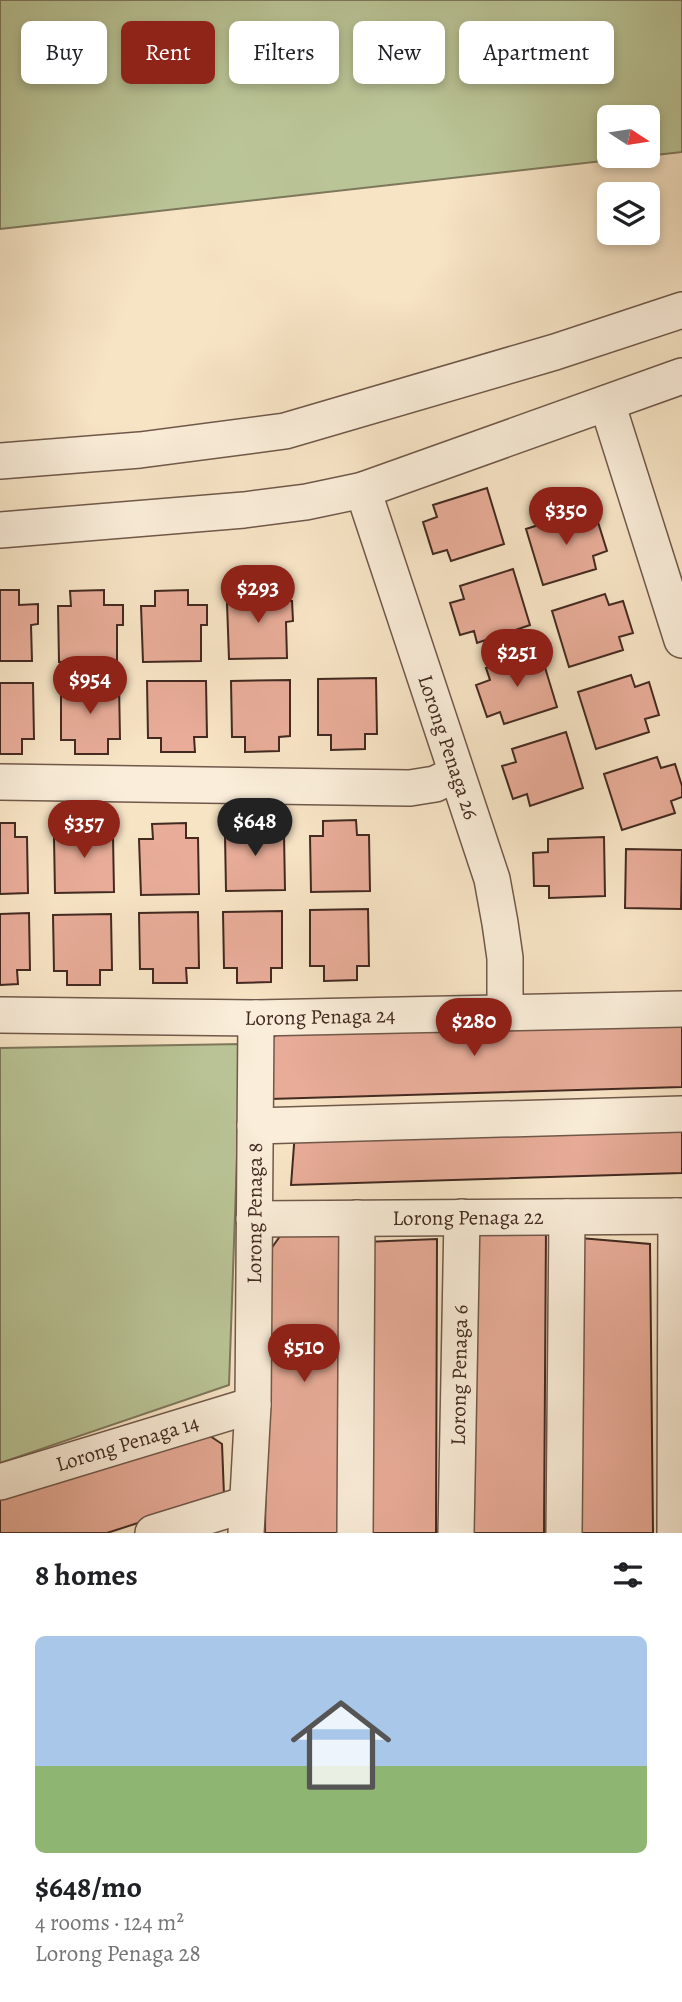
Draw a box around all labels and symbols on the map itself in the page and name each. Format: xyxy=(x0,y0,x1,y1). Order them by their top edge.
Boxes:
north arrow xyxy=(597,105,660,168)
pin: $350 xyxy=(525,488,607,547)
pin: $293 xyxy=(217,566,299,625)
pin: $251 xyxy=(476,630,558,689)
pin: $954 xyxy=(49,656,131,716)
street label: Lorong Penaga 26 xyxy=(411,671,485,824)
pin: $648 xyxy=(214,798,296,858)
pin: $357 xyxy=(43,800,125,860)
pin: $280 xyxy=(433,998,515,1058)
street label: Lorong Penaga 24 xyxy=(244,1001,396,1032)
street label: Lorong Penaga 8 xyxy=(240,1142,269,1284)
street label: Lorong Penaga 22 xyxy=(392,1203,544,1232)
street label: Lorong Penaga 6 xyxy=(444,1304,474,1446)
pin: $510 xyxy=(263,1324,345,1384)
street label: Lorong Penaga 14 xyxy=(52,1408,202,1478)

